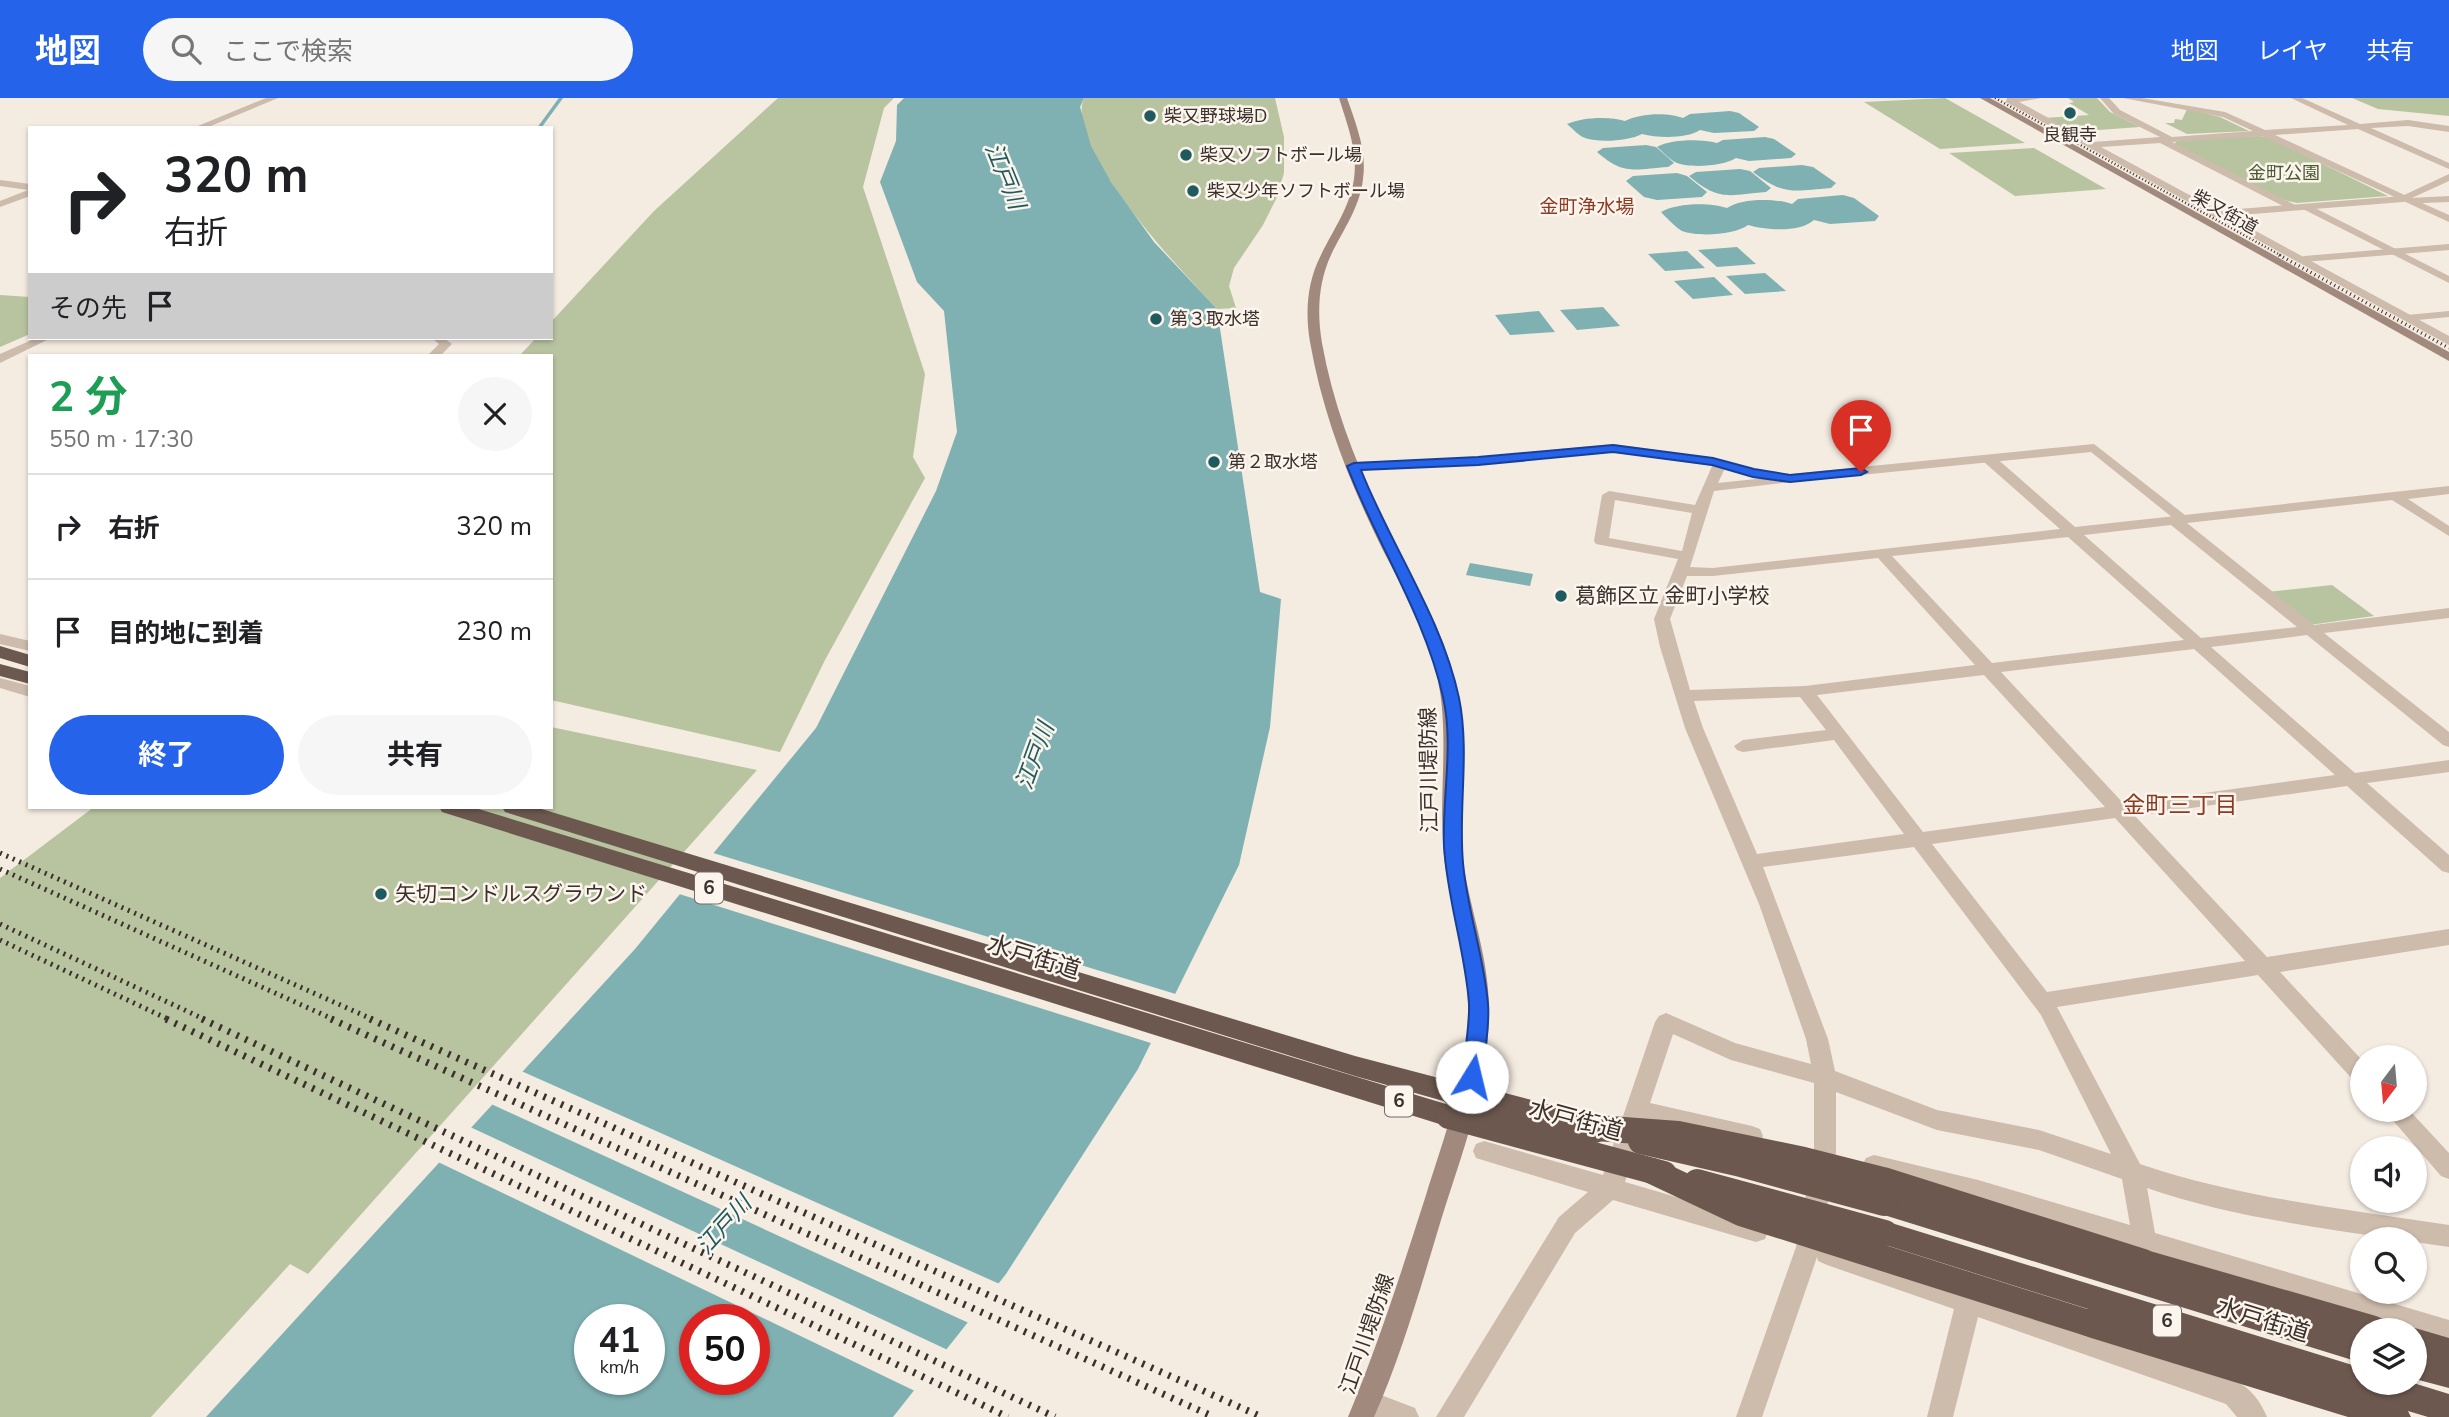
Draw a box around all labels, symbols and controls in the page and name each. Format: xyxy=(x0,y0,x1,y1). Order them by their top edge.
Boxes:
search box xyxy=(143,18,633,81)
text: 地図 xyxy=(35,29,101,74)
icon: search xyxy=(167,30,205,68)
text: ここで検索 xyxy=(223,34,353,69)
text: 地図 xyxy=(2171,35,2219,67)
text: レイヤ xyxy=(2257,35,2328,67)
text: 共有 xyxy=(2366,35,2414,67)
place label: 柴又野球場D xyxy=(1164,104,1267,128)
marker: 良観寺 xyxy=(2062,105,2078,121)
marker: 柴又野球場D xyxy=(1142,108,1158,124)
place label: 良観寺 xyxy=(2043,123,2097,147)
water label: 江戸川 xyxy=(978,138,1033,217)
text: 320 m xyxy=(164,142,308,209)
place label: 柴又ソフトボール場 xyxy=(1200,143,1362,167)
marker: 柴又ソフトボール場 xyxy=(1178,147,1194,163)
icon: right xyxy=(49,154,140,245)
park label: 金町公園 xyxy=(2248,161,2320,185)
place label: 柴又少年ソフトボール場 xyxy=(1207,179,1405,203)
marker: 柴又少年ソフトボール場 xyxy=(1185,183,1201,199)
street label: 柴又街道 xyxy=(2188,184,2262,240)
district label: 金町浄水場 xyxy=(1539,194,1635,220)
text: 右折 xyxy=(164,211,228,254)
icon: arrive xyxy=(141,287,179,325)
text: その先 xyxy=(49,291,127,326)
place label: 第３取水塔 xyxy=(1170,307,1260,331)
marker: 第３取水塔 xyxy=(1148,311,1164,327)
text: 2 分 xyxy=(49,369,128,426)
button: close xyxy=(458,377,532,451)
pin xyxy=(1831,400,1891,472)
icon: arrive xyxy=(1842,411,1880,449)
text: 550 m · 17:30 xyxy=(49,424,194,455)
place label: 第２取水塔 xyxy=(1228,450,1318,474)
marker: 第２取水塔 xyxy=(1206,454,1222,470)
icon: right xyxy=(49,508,87,546)
text: 320 m xyxy=(456,509,532,544)
text: 右折 xyxy=(108,511,160,546)
place label: 葛飾区立 金町小学校 xyxy=(1575,582,1769,610)
marker: 葛飾区立 金町小学校 xyxy=(1553,588,1569,604)
icon: arrive xyxy=(49,613,87,651)
text: 230 m xyxy=(456,614,532,649)
text: 目的地に到着 xyxy=(108,616,264,651)
street label: 江戸川堤防線 xyxy=(1414,707,1444,833)
button: 終了 xyxy=(49,715,284,795)
button: 共有 xyxy=(298,715,532,795)
water label: 江戸川 xyxy=(1009,715,1062,794)
district label: 金町三丁目 xyxy=(2123,790,2238,821)
road number: 6 xyxy=(695,873,723,904)
place label: 矢切コンドルスグラウンド xyxy=(395,880,647,908)
marker: 矢切コンドルスグラウンド xyxy=(373,886,389,902)
street label: 水戸街道 xyxy=(983,928,1085,986)
position arrow xyxy=(1435,1040,1509,1114)
north arrow xyxy=(2350,1045,2427,1122)
map controls xyxy=(2350,1045,2427,1395)
road number: 6 xyxy=(1385,1085,1413,1116)
street label: 水戸街道 xyxy=(1525,1092,1627,1148)
button: sound xyxy=(2350,1136,2427,1213)
water label: 江戸川 xyxy=(689,1187,761,1261)
button: search xyxy=(2350,1227,2427,1304)
street label: 江戸川堤防線 xyxy=(1333,1270,1401,1398)
street label: 水戸街道 xyxy=(2212,1291,2314,1349)
speed limit sign: 50 xyxy=(679,1304,770,1395)
road number: 6 xyxy=(2153,1306,2181,1336)
text: 41 xyxy=(598,1317,641,1364)
button: layers xyxy=(2350,1318,2427,1395)
text: km/h xyxy=(600,1355,639,1379)

